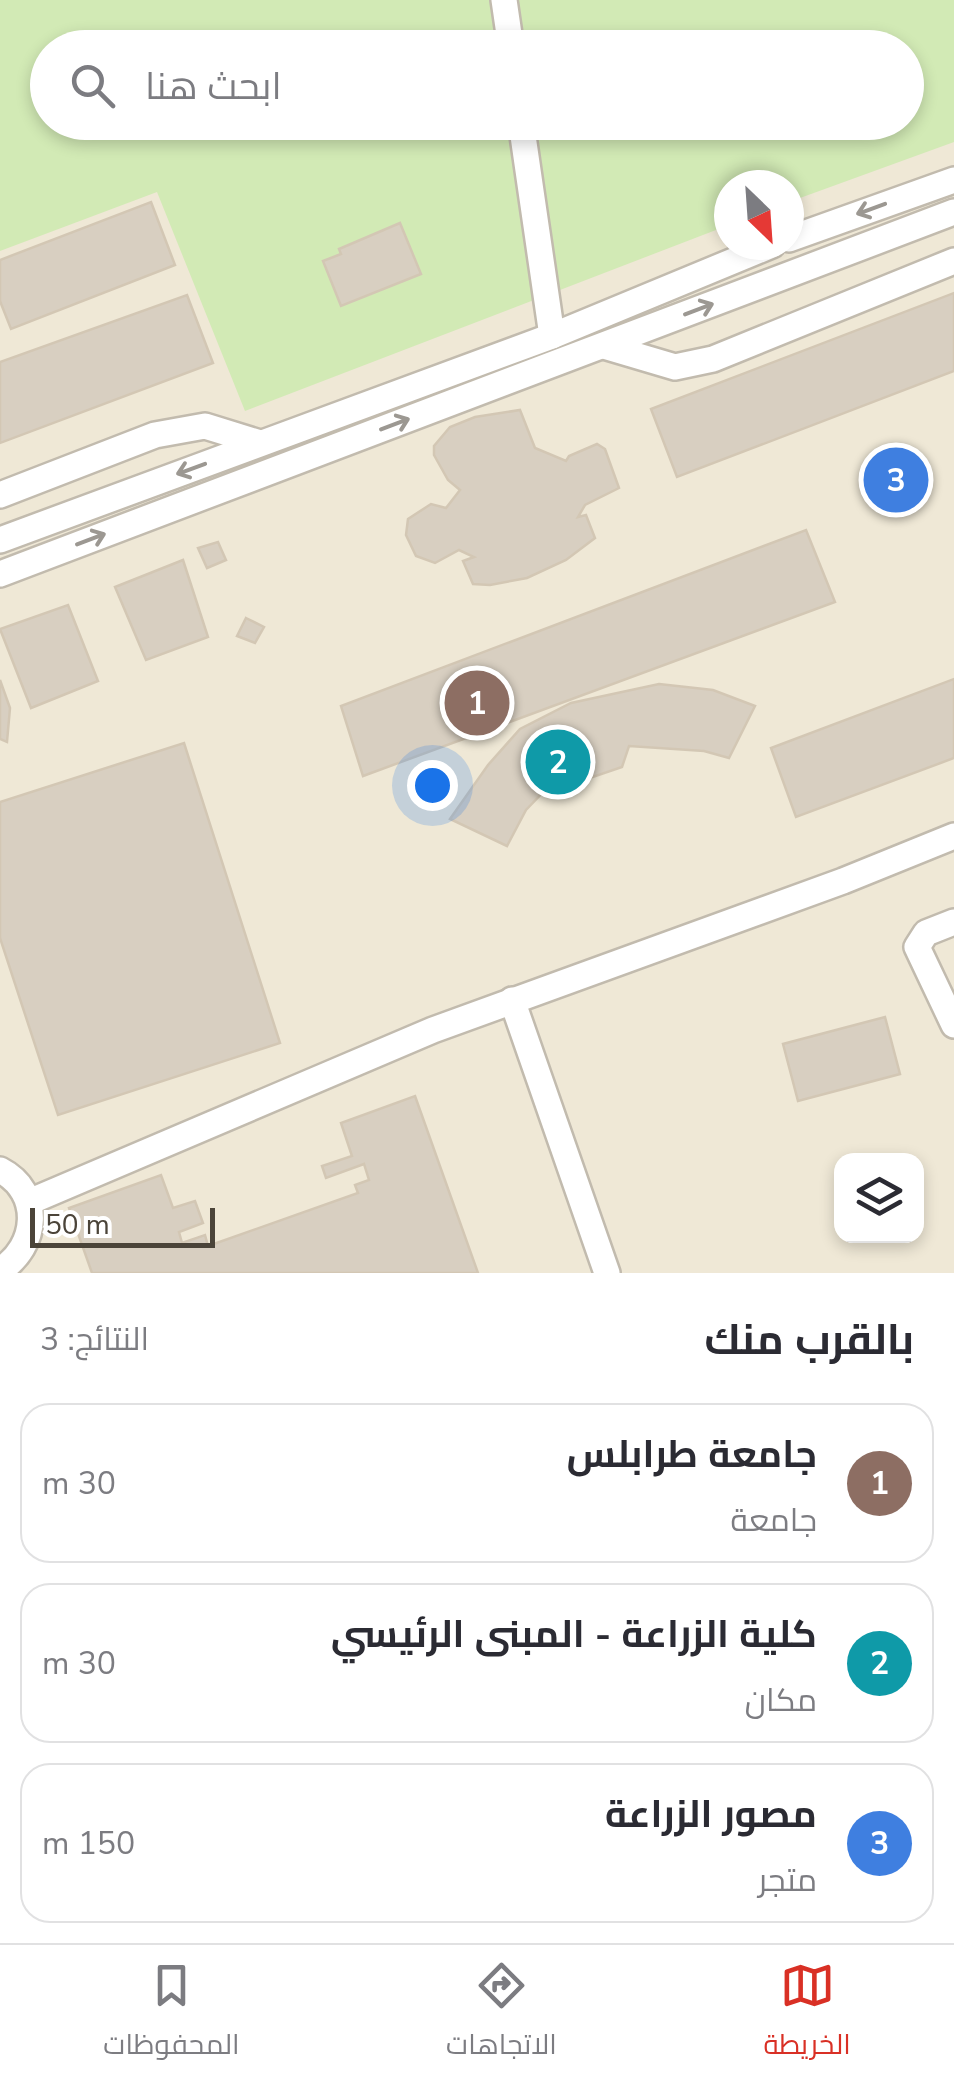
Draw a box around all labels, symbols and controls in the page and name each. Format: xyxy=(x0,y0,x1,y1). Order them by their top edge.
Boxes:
search box xyxy=(30,30,924,140)
icon: search xyxy=(65,58,120,113)
text: ابحث هنا xyxy=(145,61,282,112)
north arrow xyxy=(714,170,804,260)
one-way arrow xyxy=(857,201,888,219)
one-way arrow xyxy=(683,299,714,317)
one-way arrow xyxy=(380,414,410,432)
pin: 3 xyxy=(864,442,928,518)
one-way arrow xyxy=(176,461,207,479)
one-way arrow xyxy=(75,529,106,547)
pin: 1 xyxy=(444,666,510,740)
pin: 2 xyxy=(526,724,590,800)
your location xyxy=(407,760,458,811)
map controls xyxy=(834,1153,924,1243)
button: layers xyxy=(834,1153,924,1243)
scale bar xyxy=(30,1203,215,1248)
text: 50 m xyxy=(45,1206,110,1244)
text: بالقرب منك xyxy=(705,1312,914,1369)
text: النتائج: 3 xyxy=(40,1318,149,1361)
text: جامعة طرابلس xyxy=(567,1429,817,1480)
text: 30 m xyxy=(42,1462,116,1505)
text: 1 xyxy=(870,1462,889,1505)
text: جامعة xyxy=(730,1499,817,1542)
text: كلية الزراعة - المبنى الرئيسي xyxy=(331,1609,817,1660)
text: 30 m xyxy=(42,1642,116,1685)
text: 2 xyxy=(870,1642,889,1685)
text: مكان xyxy=(745,1679,817,1722)
text: مصور الزراعة xyxy=(605,1789,817,1840)
text: 150 m xyxy=(42,1822,135,1865)
text: 3 xyxy=(870,1822,889,1865)
text: متجر xyxy=(758,1859,817,1902)
tab: المحفوظات xyxy=(103,1958,240,2070)
tab: الاتجاهات xyxy=(446,1958,557,2070)
tab: الخريطة xyxy=(763,1958,851,2070)

